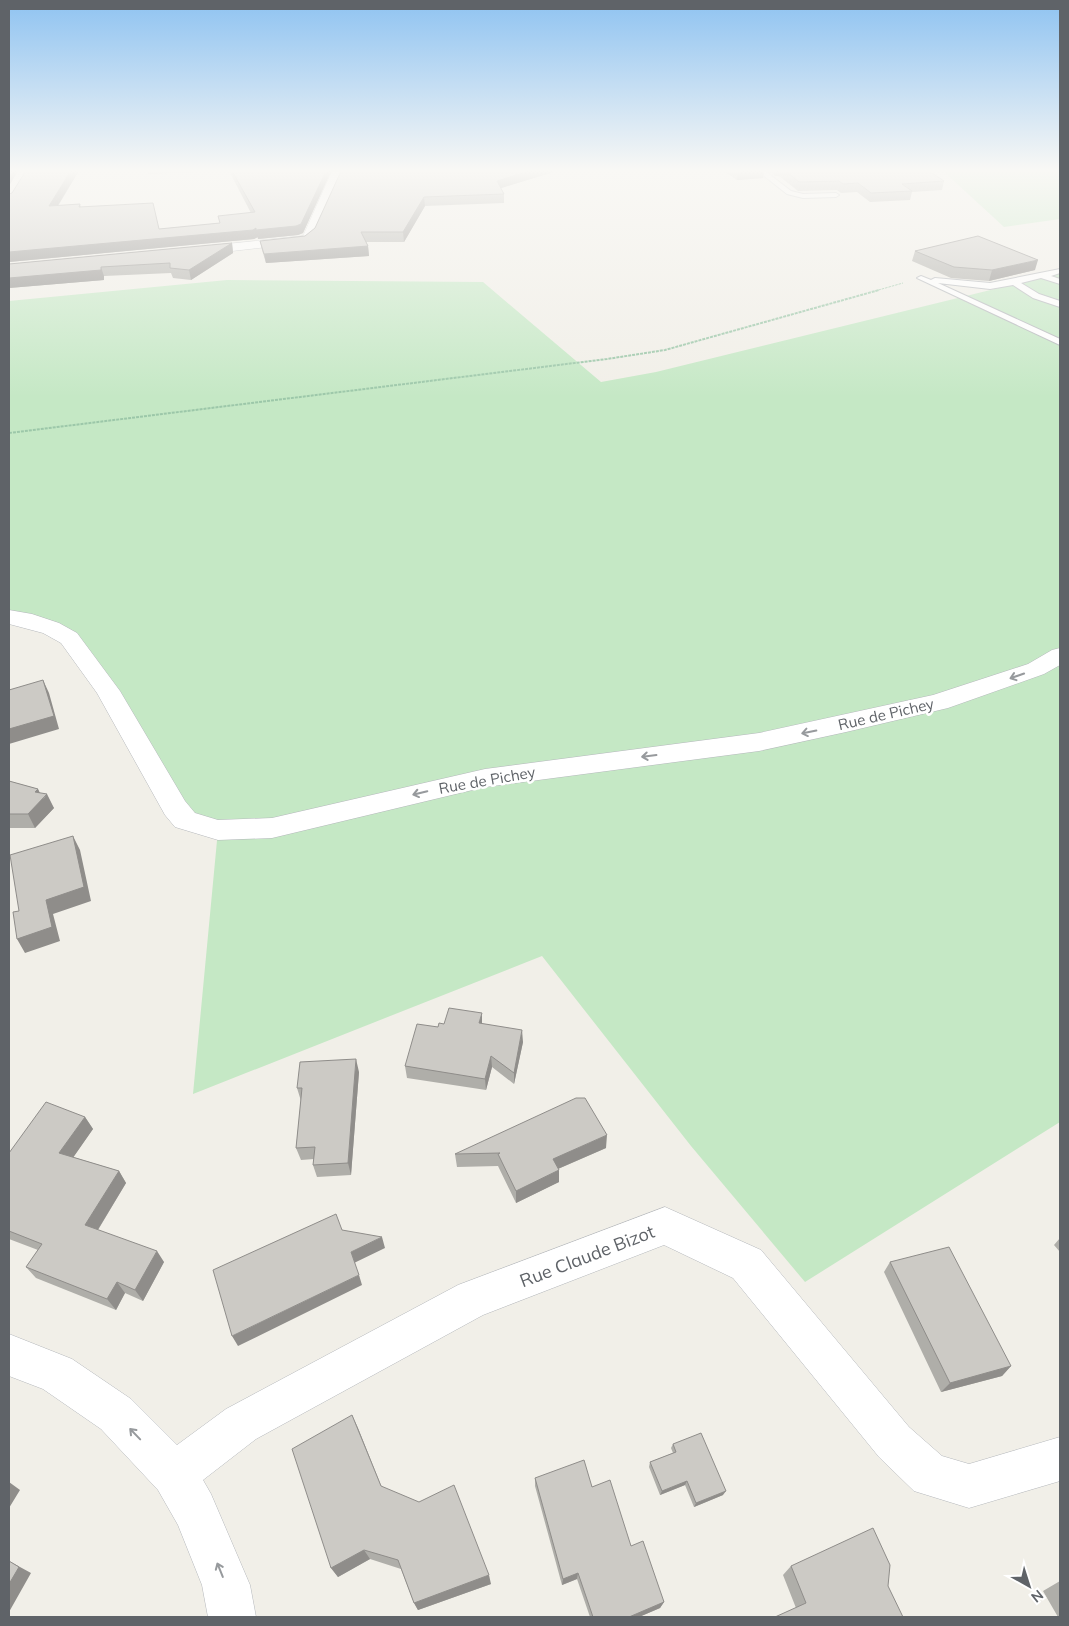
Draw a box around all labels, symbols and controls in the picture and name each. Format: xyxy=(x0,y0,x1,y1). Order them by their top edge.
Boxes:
one-way arrow xyxy=(1009,671,1025,681)
street label: Rue de Pichey xyxy=(836,694,936,734)
one-way arrow xyxy=(802,727,818,737)
one-way arrow xyxy=(641,751,657,761)
street label: Rue de Pichey xyxy=(437,762,537,798)
one-way arrow xyxy=(412,789,428,798)
street label: Rue Claude Bizot xyxy=(516,1220,658,1292)
one-way arrow xyxy=(129,1428,141,1440)
north arrow xyxy=(1004,1561,1054,1611)
one-way arrow xyxy=(215,1563,224,1578)
text: N xyxy=(1027,1586,1047,1606)

